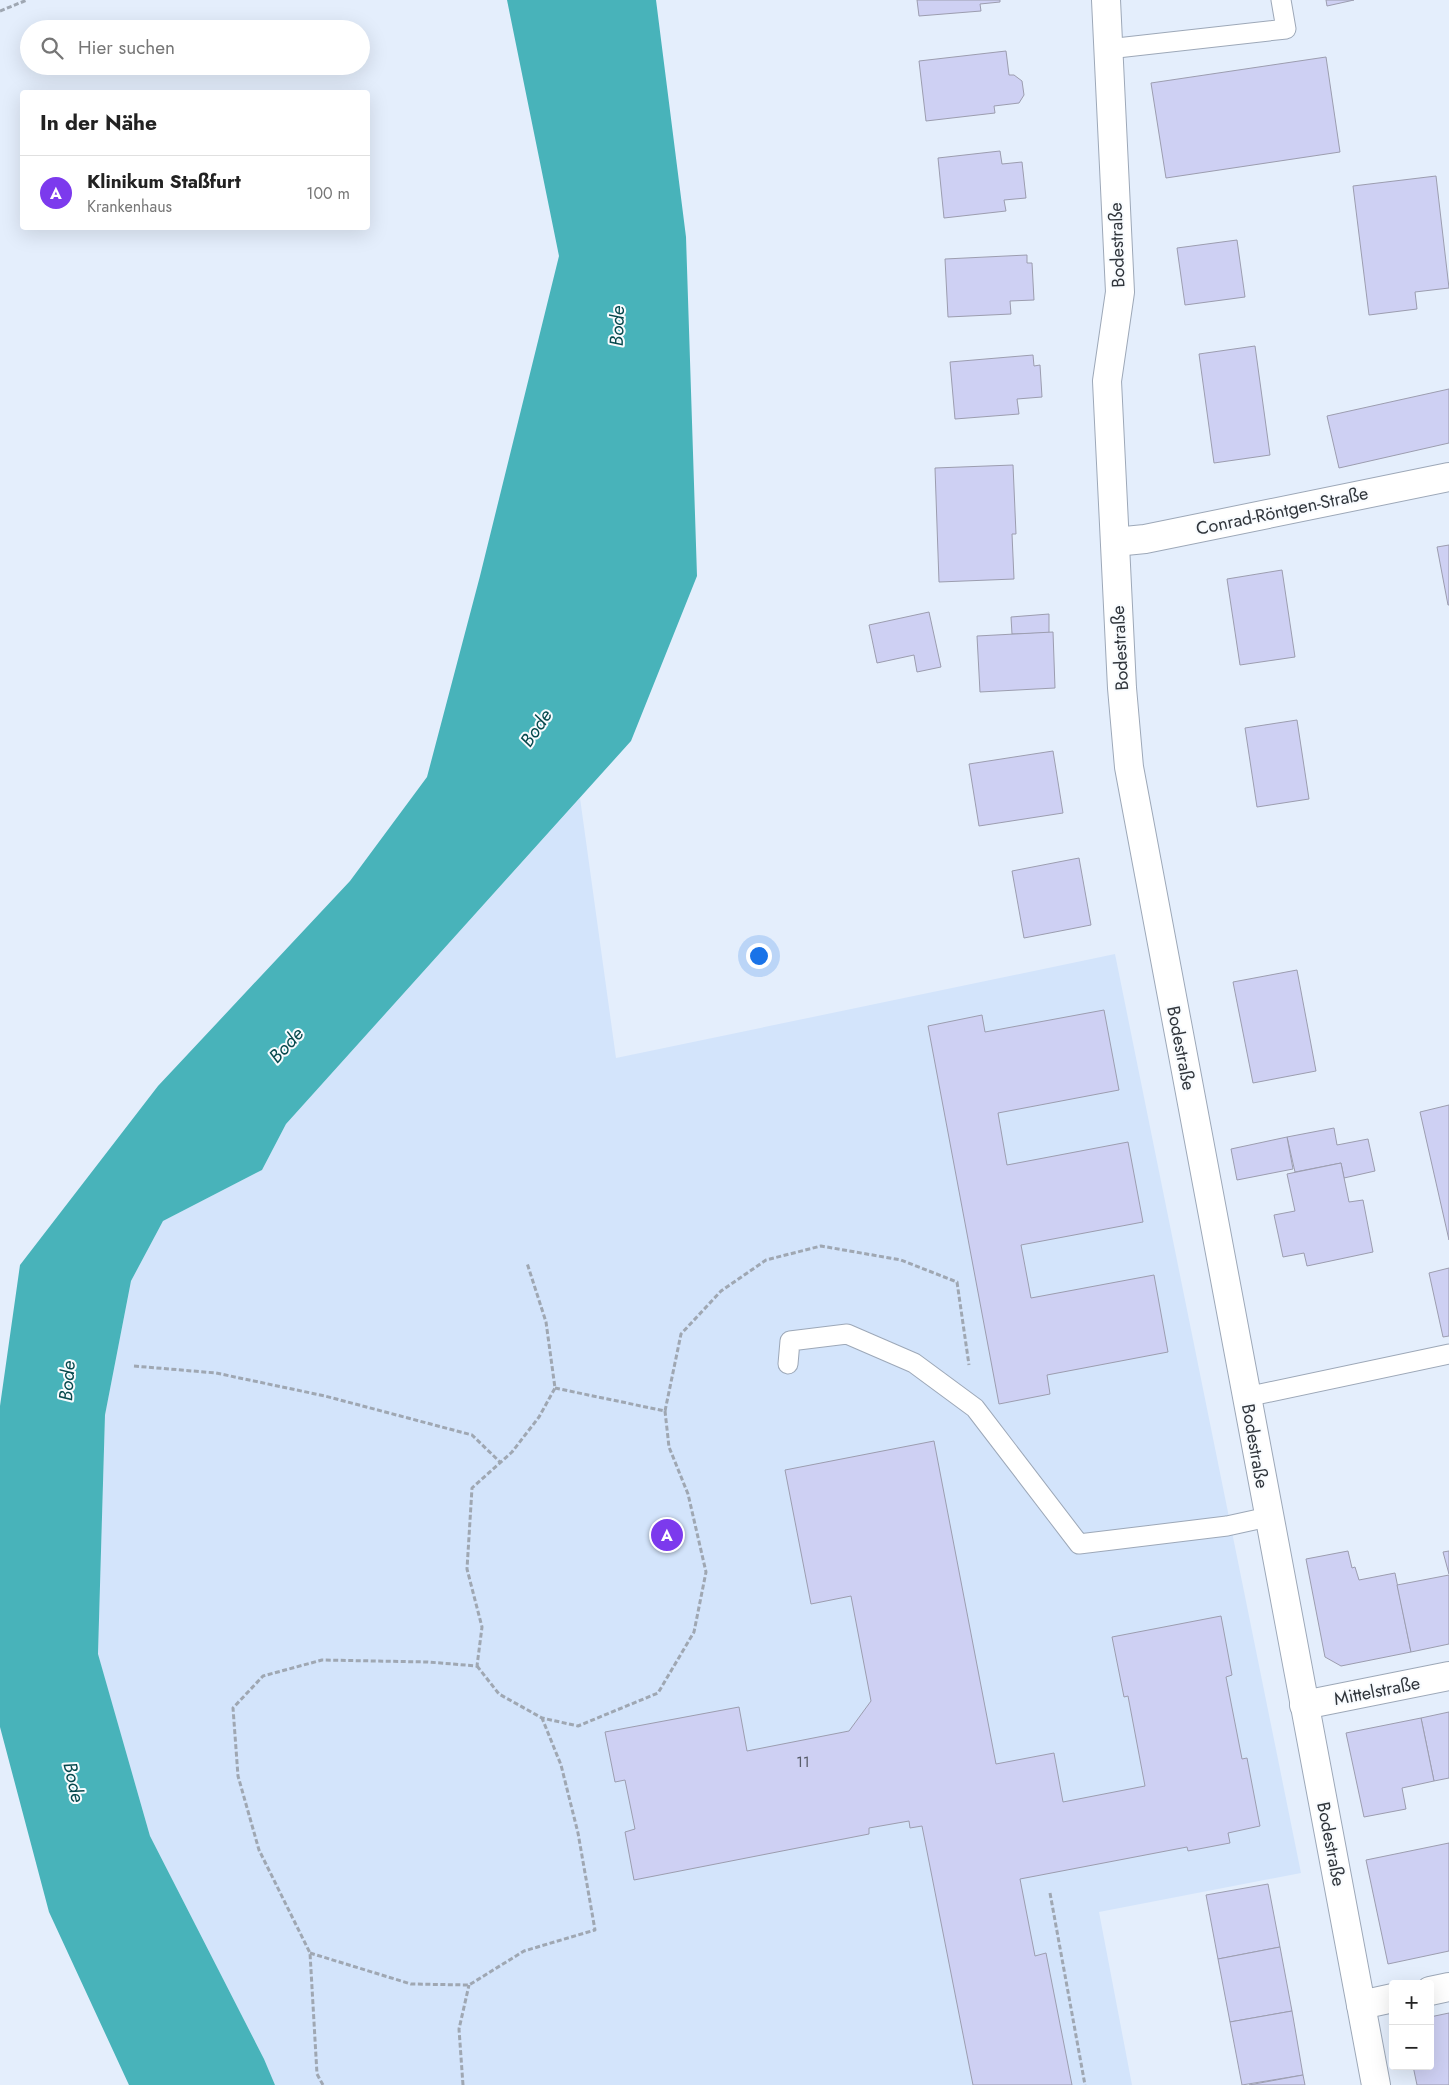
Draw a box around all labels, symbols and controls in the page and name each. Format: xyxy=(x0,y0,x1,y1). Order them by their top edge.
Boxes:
search box xyxy=(20,20,370,75)
icon: search xyxy=(38,34,66,62)
text: Hier suchen xyxy=(78,34,175,61)
text: In der Nähe xyxy=(40,108,157,138)
text: Klinikum Staßfurt xyxy=(87,168,241,195)
text: A xyxy=(50,182,62,205)
text: 100 m xyxy=(306,182,350,205)
text: Krankenhaus xyxy=(87,195,172,218)
street label: Bodestraße xyxy=(1103,202,1131,288)
water label: Bode xyxy=(603,305,631,347)
street label: Conrad-Röntgen-Straße xyxy=(1194,480,1370,542)
street label: Bodestraße xyxy=(1105,605,1135,691)
water label: Bode xyxy=(514,703,559,752)
your location xyxy=(746,943,772,969)
street label: Bodestraße xyxy=(1160,1004,1202,1092)
water label: Bode xyxy=(262,1021,310,1069)
water label: Bode xyxy=(52,1359,82,1402)
street label: Bodestraße xyxy=(1235,1402,1275,1490)
pin: A xyxy=(651,1516,683,1554)
street label: Mittelstraße xyxy=(1332,1670,1422,1712)
house number: 11 xyxy=(796,1751,810,1773)
water label: Bode xyxy=(56,1759,92,1805)
street label: Bodestraße xyxy=(1310,1800,1352,1888)
map controls xyxy=(1389,1980,1434,2070)
button: + xyxy=(1389,1980,1434,2025)
button: − xyxy=(1389,2025,1434,2070)

